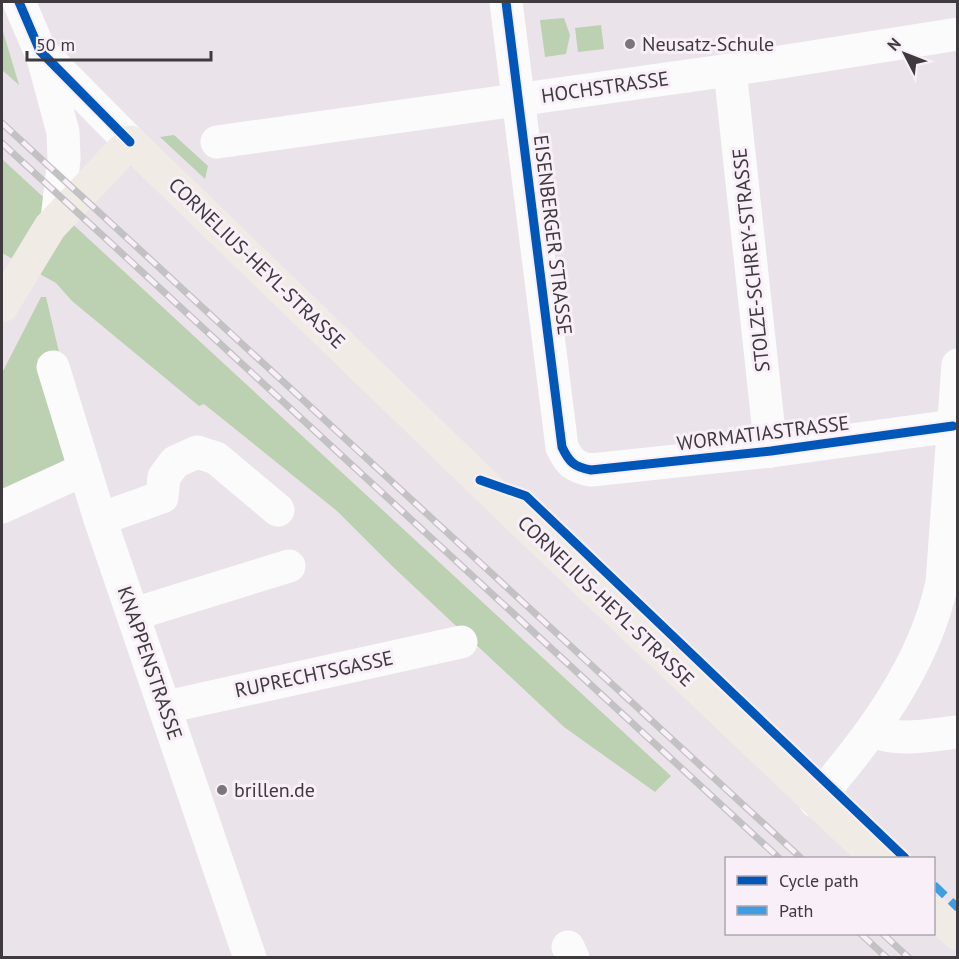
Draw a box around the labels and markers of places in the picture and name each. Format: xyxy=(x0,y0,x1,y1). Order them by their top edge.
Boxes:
place label: Neusatz-Schule xyxy=(642,31,774,57)
marker: Neusatz-Schule xyxy=(623,37,637,51)
place label: brillen.de xyxy=(234,777,315,803)
marker: brillen.de xyxy=(215,783,229,797)

